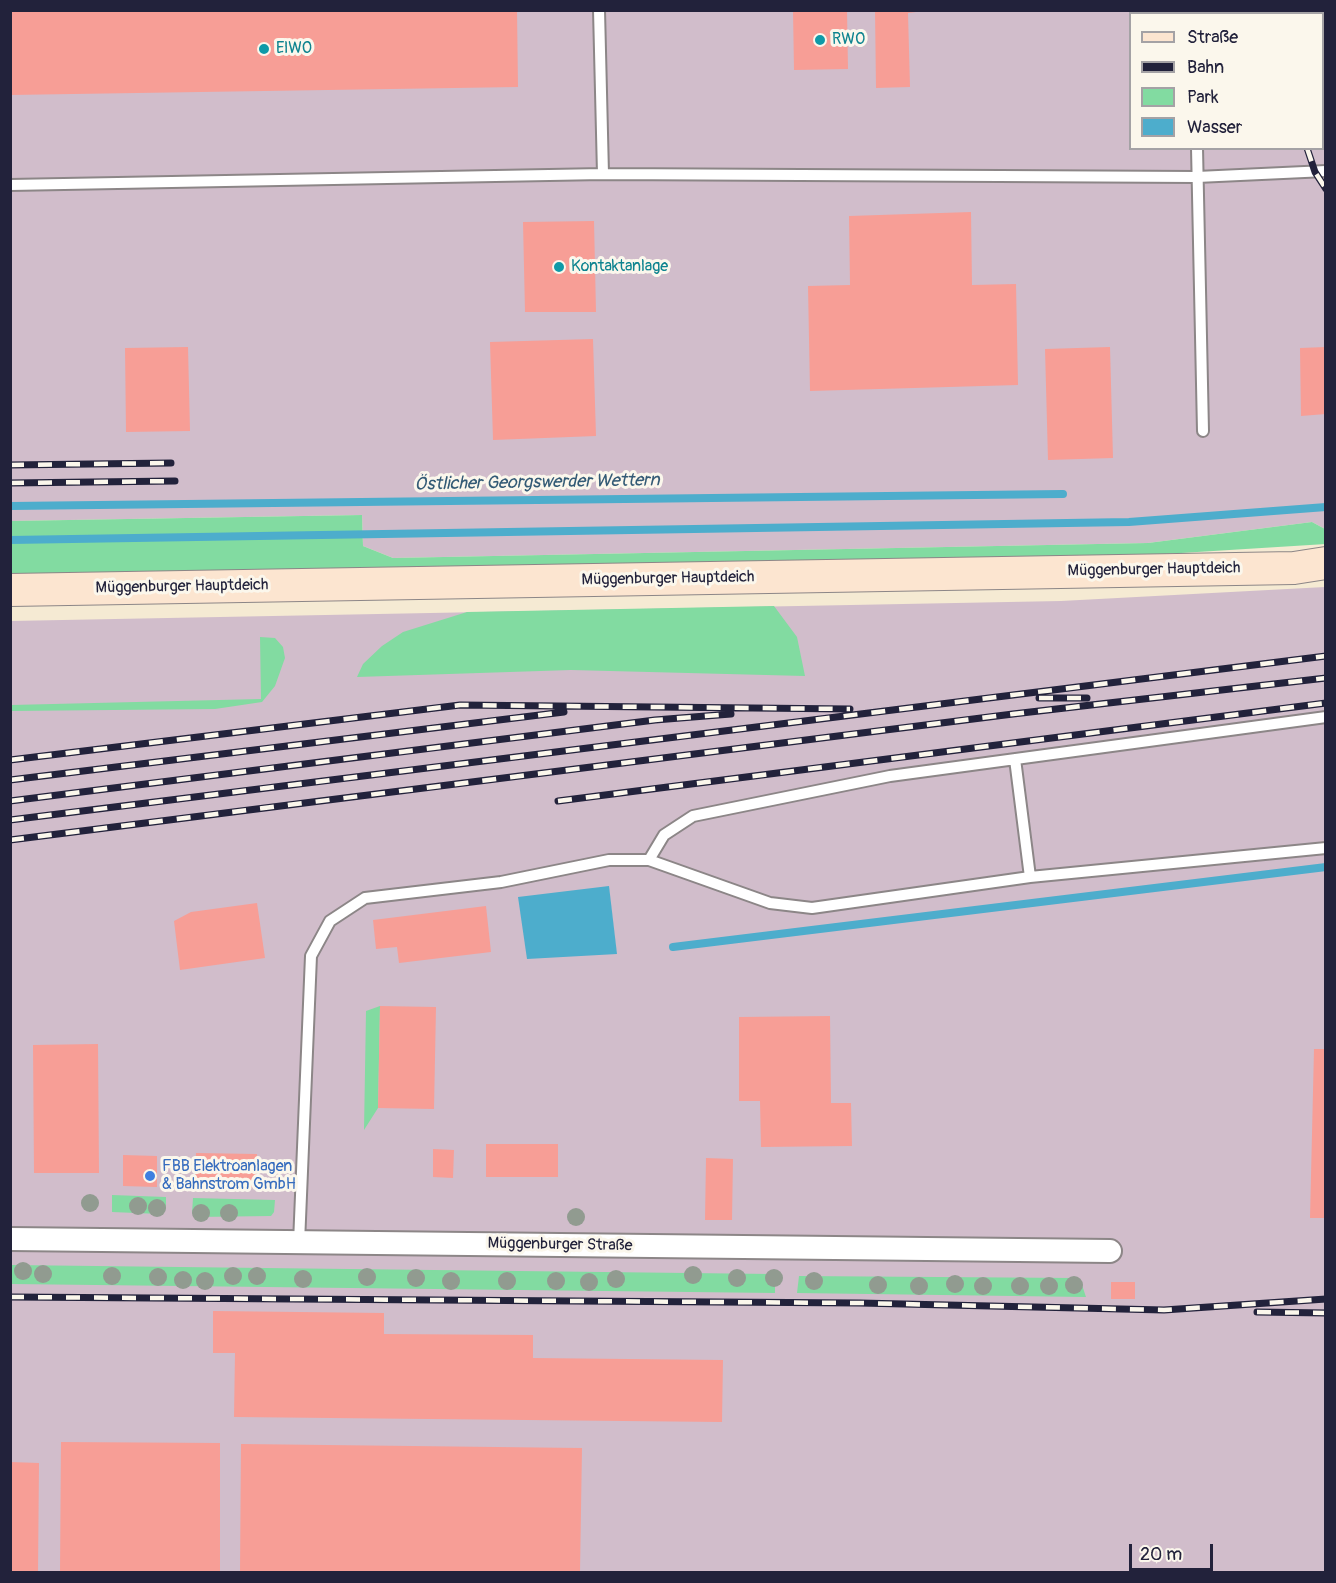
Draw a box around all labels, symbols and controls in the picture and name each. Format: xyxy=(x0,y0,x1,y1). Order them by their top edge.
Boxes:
legend xyxy=(1129,12,1324,150)
text: Straße xyxy=(1187,26,1238,49)
place label: RWO xyxy=(832,30,865,50)
marker: RWO xyxy=(813,33,827,47)
place label: ElWO xyxy=(276,39,312,59)
marker: ElWO xyxy=(257,42,271,56)
text: Bahn xyxy=(1187,56,1224,79)
text: Park xyxy=(1187,86,1219,109)
text: Wasser xyxy=(1187,116,1242,139)
place label: Kontaktanlage xyxy=(571,257,668,277)
marker: Kontaktanlage xyxy=(552,260,566,274)
water label: Östlicher Georgswerder Wettern xyxy=(414,470,660,496)
street label: Müggenburger Hauptdeich xyxy=(1067,559,1241,581)
street label: Müggenburger Hauptdeich xyxy=(581,568,755,590)
street label: Müggenburger Hauptdeich xyxy=(95,576,269,598)
place label: FBB Elektroanlagen & Bahnstrom GmbH xyxy=(162,1157,296,1195)
marker: FBB Elektroanlagen & Bahnstrom GmbH xyxy=(143,1169,157,1183)
street label: Müggenburger Straße xyxy=(487,1234,633,1256)
scale bar xyxy=(1132,1532,1216,1570)
text: 20 m xyxy=(1140,1543,1182,1566)

